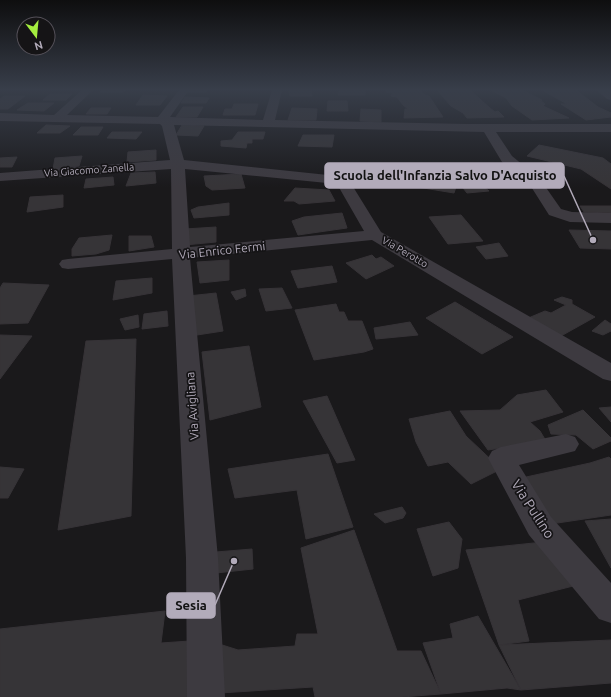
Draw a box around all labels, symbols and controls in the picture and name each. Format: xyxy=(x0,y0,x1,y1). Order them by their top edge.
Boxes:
north arrow xyxy=(16,16,56,56)
text: N xyxy=(33,39,44,53)
street label: Via Giacomo Zanella xyxy=(44,161,134,179)
callout: Scuola dell'Infanzia Salvo D'Acquisto xyxy=(325,163,564,188)
text: Scuola dell'Infanzia Salvo D'Acquisto xyxy=(334,168,557,182)
street label: Via Perotto xyxy=(380,234,430,270)
street label: Via Enrico Fermi xyxy=(178,239,266,261)
street label: Via Avigliana xyxy=(183,371,201,441)
street label: Via Pullino xyxy=(508,477,558,541)
callout: Sesia xyxy=(167,593,215,618)
text: Sesia xyxy=(175,598,207,612)

